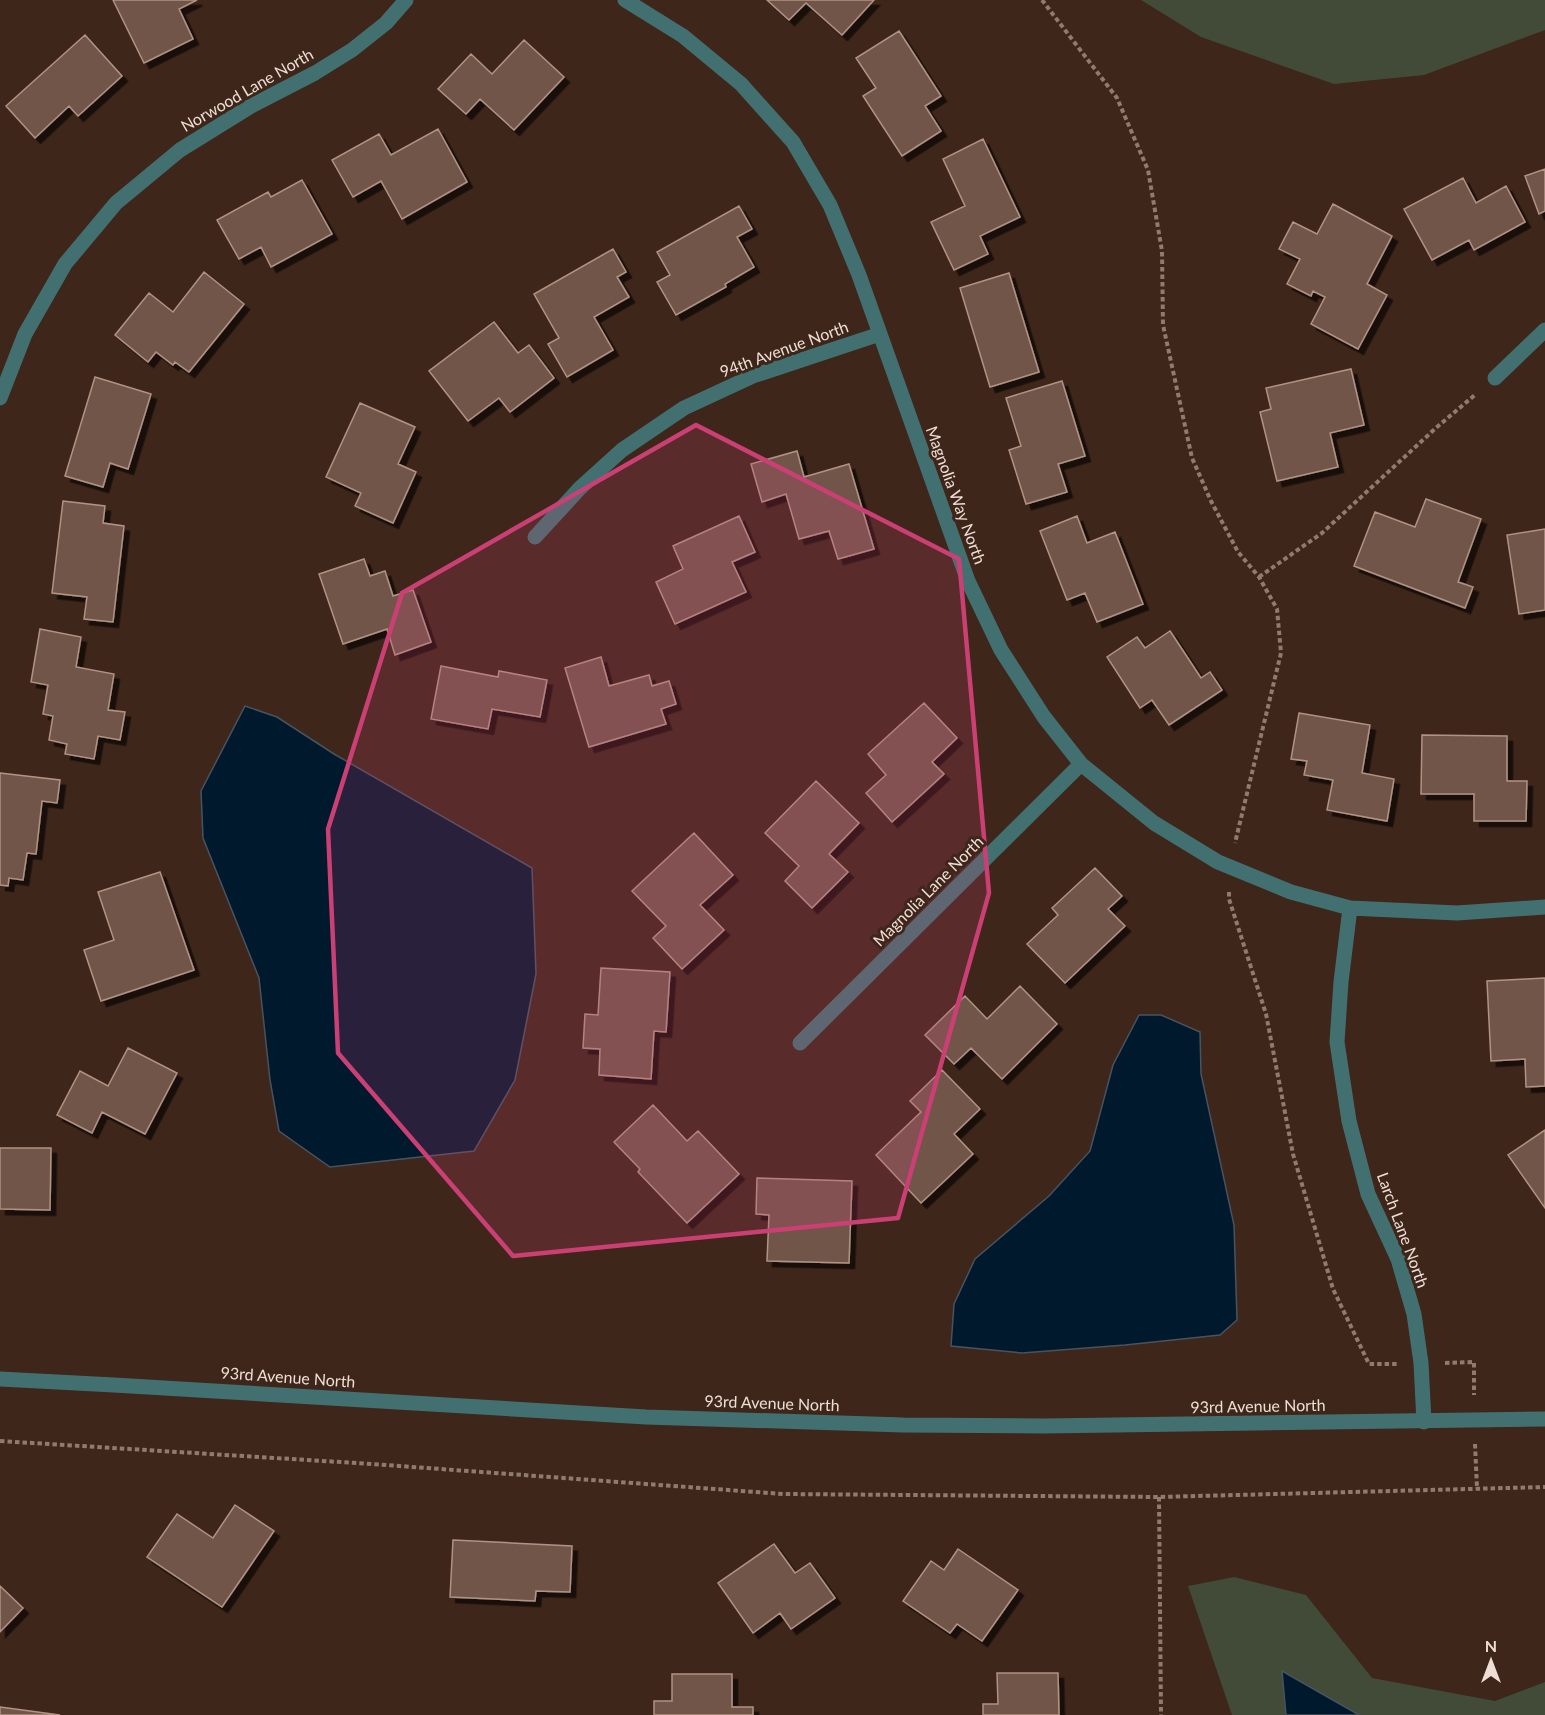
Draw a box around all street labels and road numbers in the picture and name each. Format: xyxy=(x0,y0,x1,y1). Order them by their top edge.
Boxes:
street label: Norwood Lane North xyxy=(177,44,316,135)
street label: 94th Avenue North xyxy=(717,316,851,381)
street label: Magnolia Way North xyxy=(923,423,990,566)
street label: Magnolia Lane North xyxy=(869,832,987,950)
street label: Larch Lane North xyxy=(1374,1169,1433,1290)
street label: 93rd Avenue North xyxy=(220,1362,356,1391)
street label: 93rd Avenue North xyxy=(704,1391,840,1414)
street label: 93rd Avenue North xyxy=(1190,1395,1326,1416)

